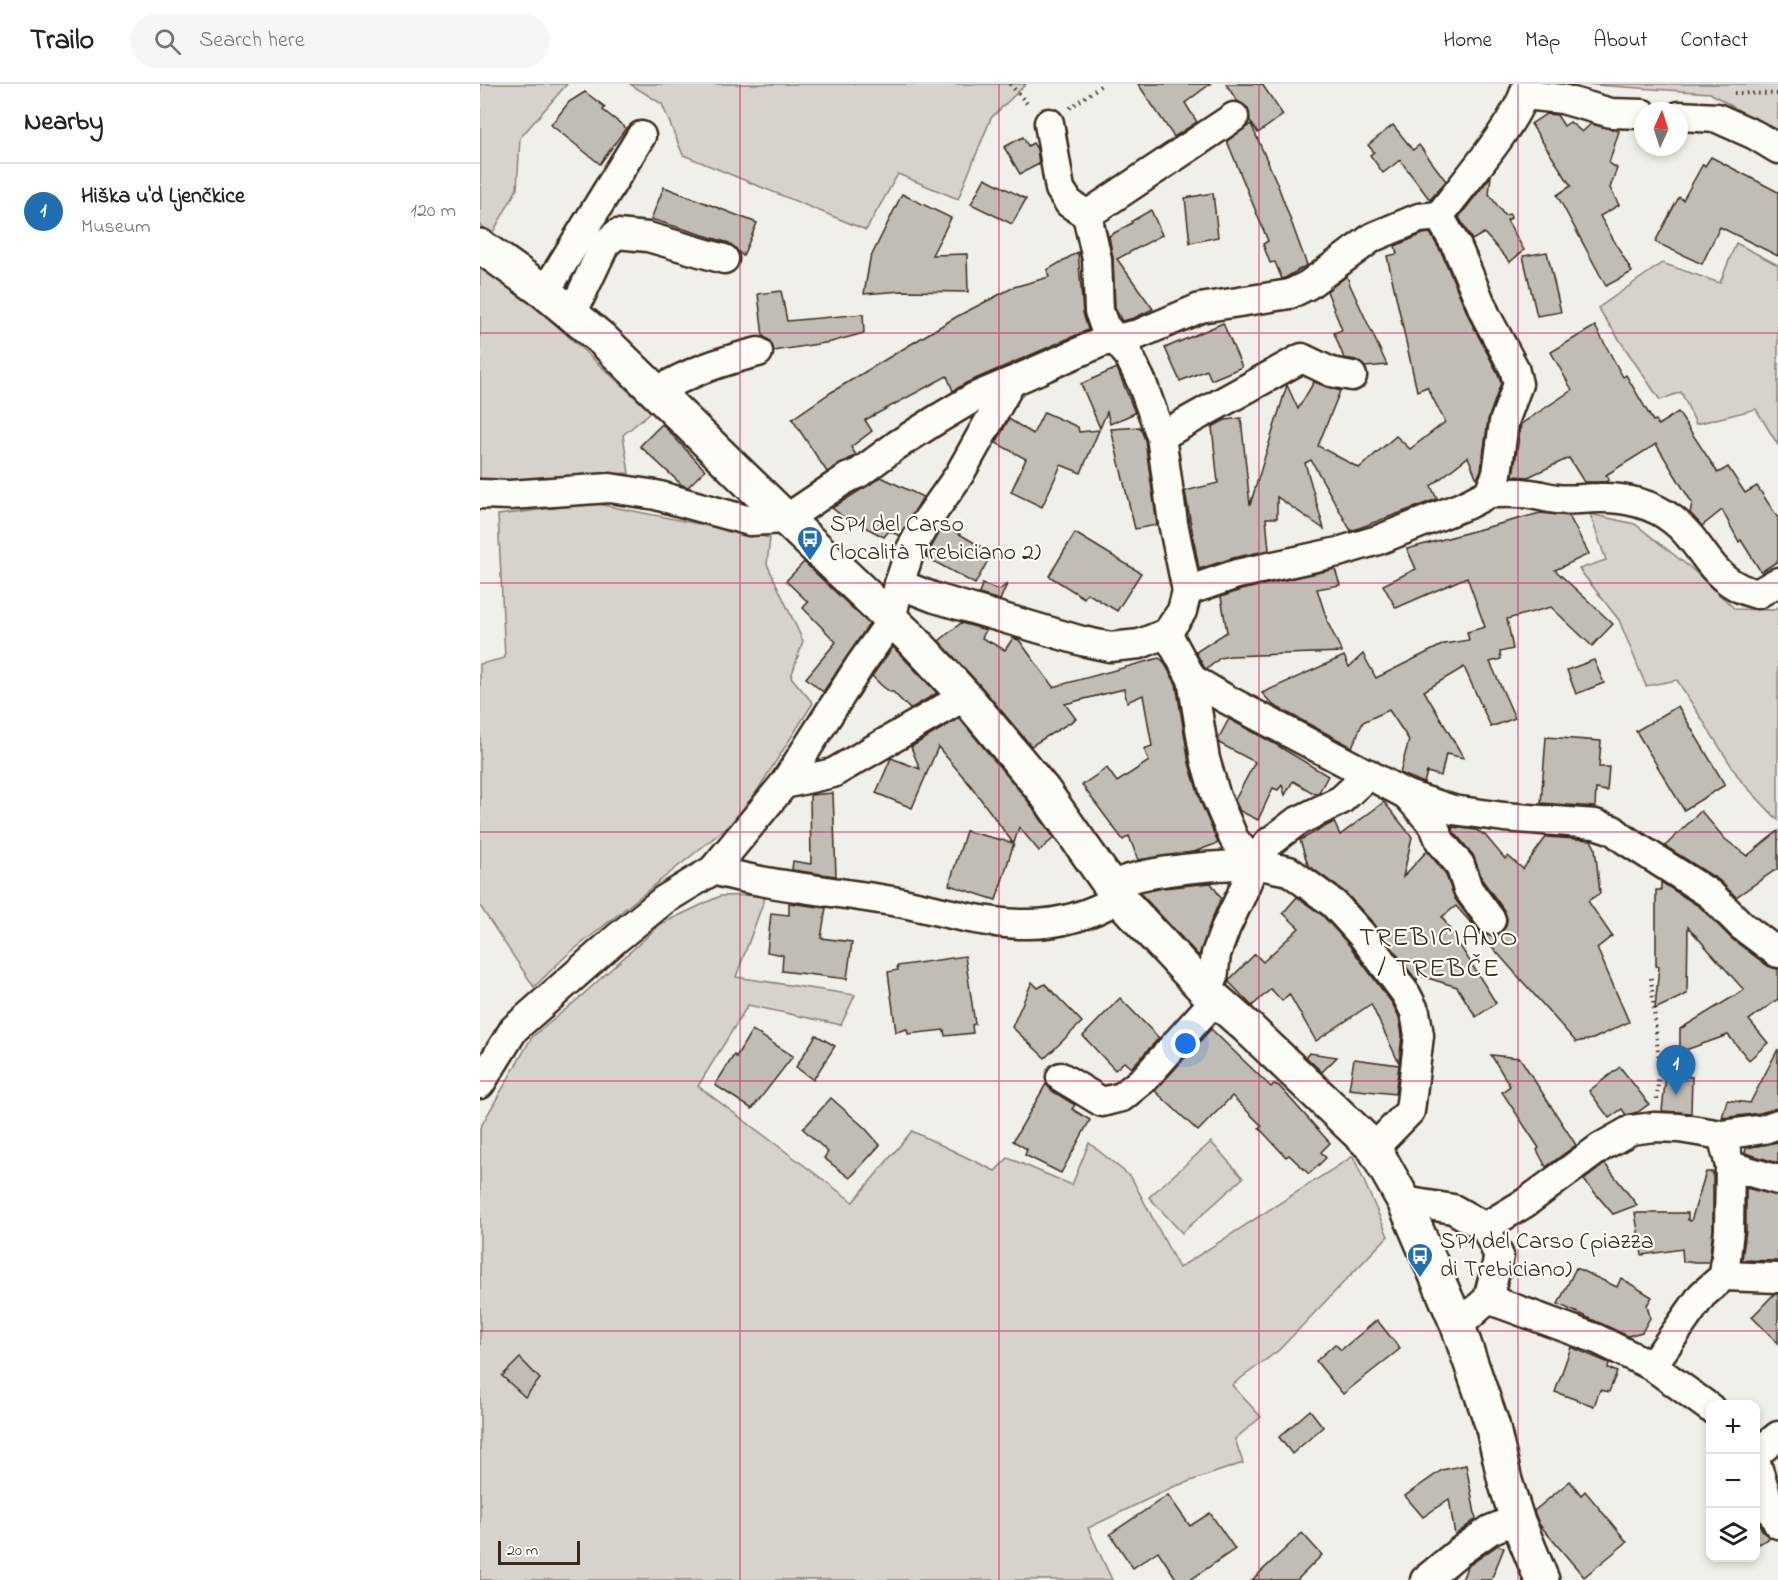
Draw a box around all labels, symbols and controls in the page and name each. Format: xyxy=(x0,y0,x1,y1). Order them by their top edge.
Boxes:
search box xyxy=(130,14,550,68)
text: Trailo xyxy=(30,21,94,62)
icon: search xyxy=(151,25,184,58)
text: Search here xyxy=(199,25,305,57)
text: Home xyxy=(1443,26,1492,56)
text: Map xyxy=(1525,26,1560,56)
text: About xyxy=(1593,26,1647,56)
text: Contact xyxy=(1680,26,1748,56)
north arrow xyxy=(1634,102,1688,156)
text: Nearby xyxy=(24,104,103,142)
text: Hiška u'd Ljenčkice xyxy=(81,181,245,213)
text: 1 xyxy=(40,197,47,226)
text: 120 m xyxy=(411,197,456,226)
text: Museum xyxy=(81,213,151,242)
place label: SP1 del Carso (località Trebiciano 2) xyxy=(830,508,1041,571)
bus stop icon: SP1 del Carso (località Trebiciano 2) xyxy=(795,524,825,562)
district label: TREBICIANO / TREBČE xyxy=(1359,919,1519,989)
your location xyxy=(1171,1029,1200,1058)
pin: 1 xyxy=(1656,1046,1696,1095)
place label: SP1 del Carso (piazza di Trebiciano) xyxy=(1440,1225,1654,1288)
bus stop icon: SP1 del Carso (piazza di Trebiciano) xyxy=(1405,1241,1435,1279)
map controls xyxy=(1706,1400,1760,1562)
button: + xyxy=(1706,1400,1760,1454)
button: − xyxy=(1706,1454,1760,1508)
button: layers xyxy=(1706,1508,1760,1562)
scale bar xyxy=(498,1538,580,1566)
text: 20 m xyxy=(507,1539,538,1563)

